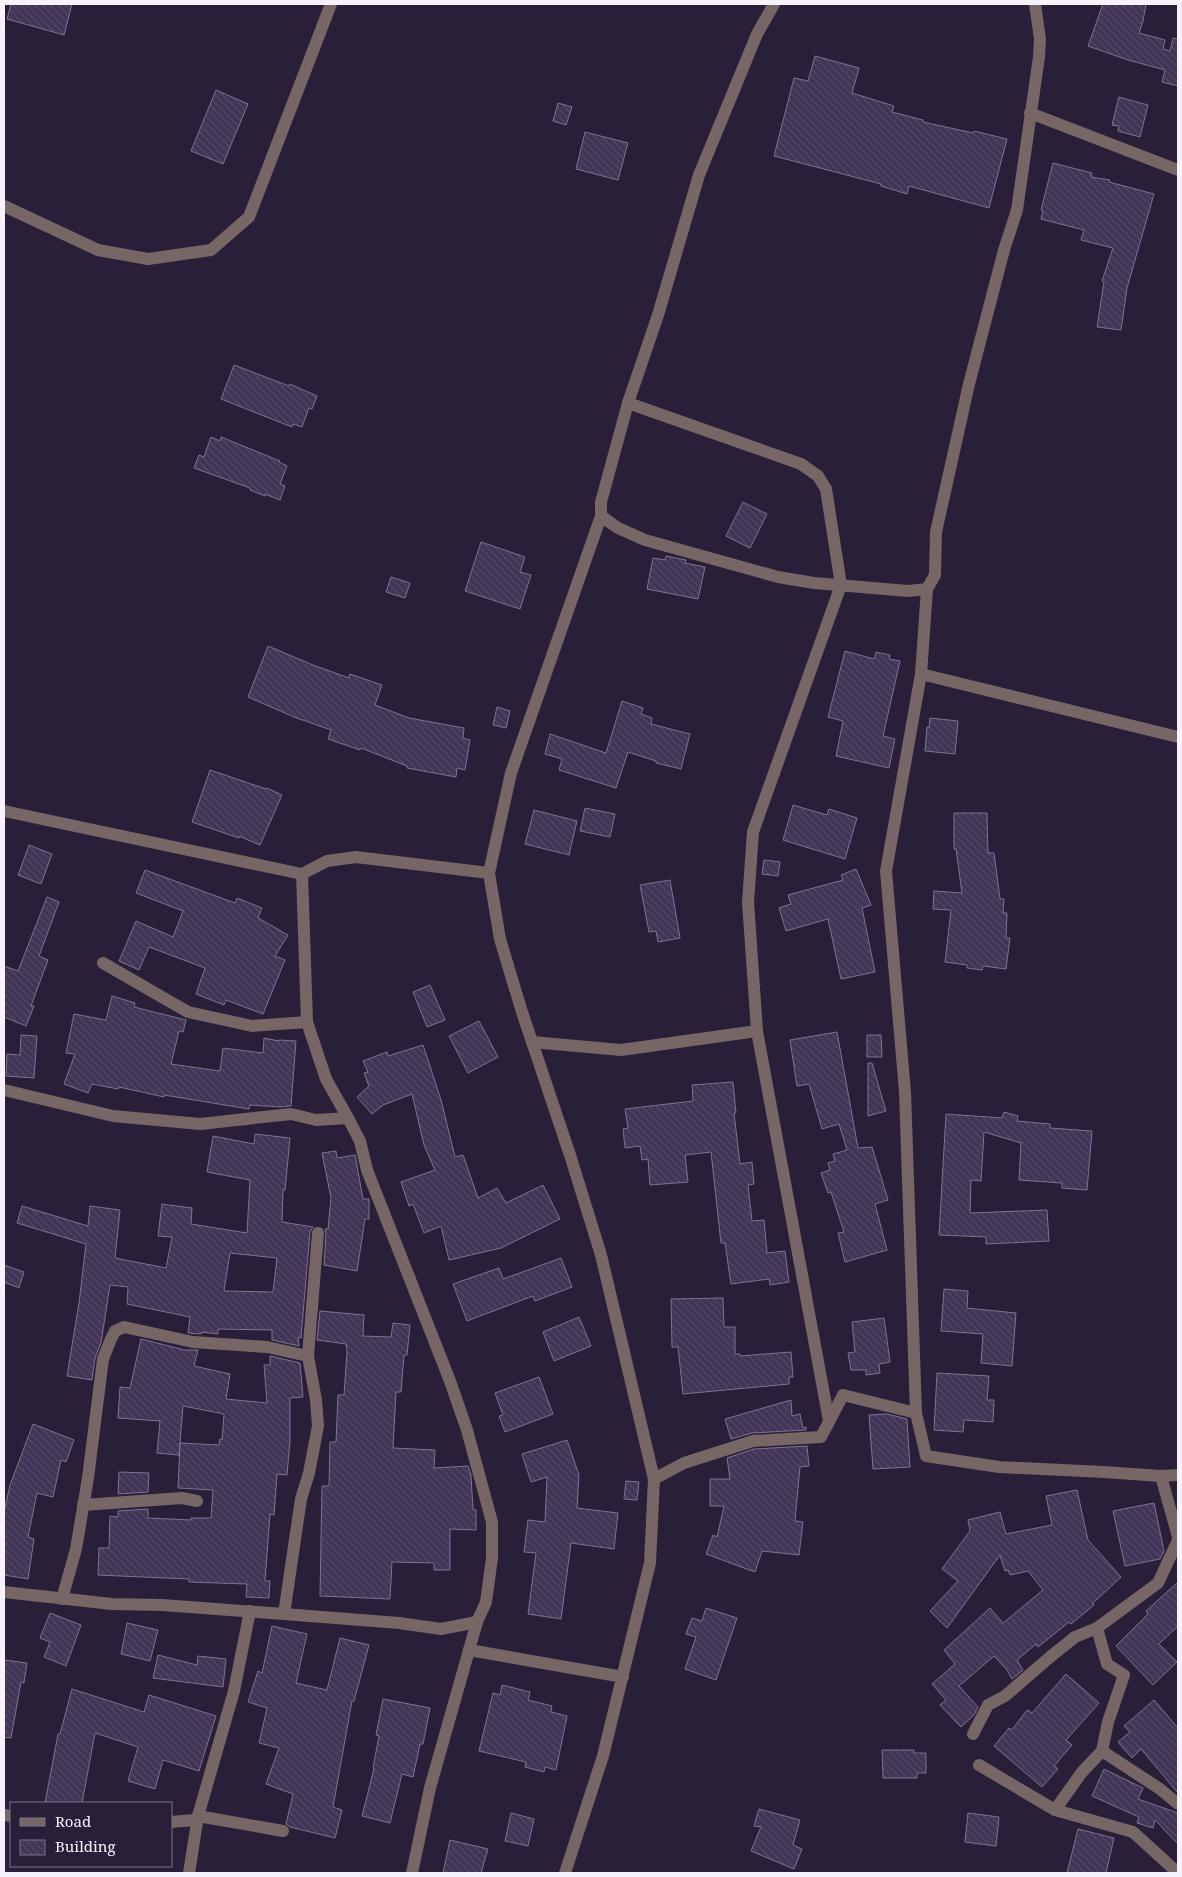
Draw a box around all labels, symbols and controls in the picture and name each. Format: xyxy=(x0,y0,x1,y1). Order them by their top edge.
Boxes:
legend xyxy=(10,1802,172,1867)
text: Road xyxy=(55,1811,91,1831)
text: Building xyxy=(55,1836,116,1856)

